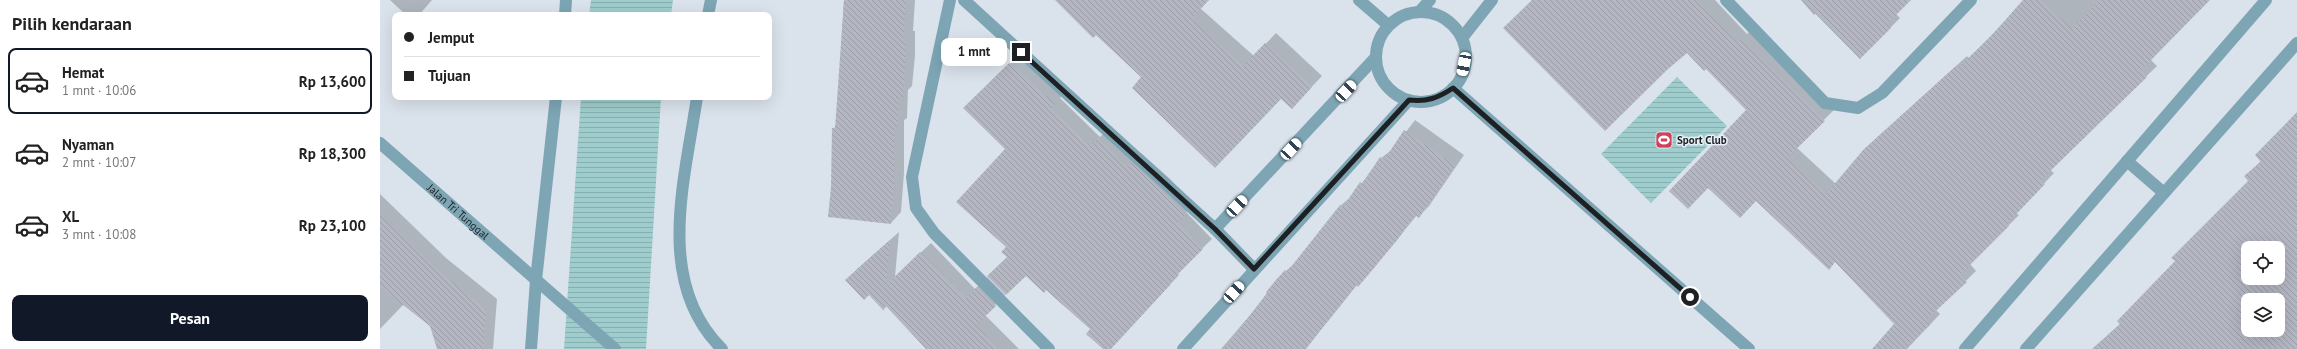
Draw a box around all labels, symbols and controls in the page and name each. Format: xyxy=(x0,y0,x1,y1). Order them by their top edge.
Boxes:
text: Pilih kendaraan xyxy=(12,12,132,35)
text: Jemput xyxy=(428,28,474,47)
callout: 1 mnt xyxy=(941,38,1007,66)
text: 1 mnt xyxy=(958,43,990,60)
route end xyxy=(1012,43,1030,61)
car xyxy=(1456,51,1472,77)
icon: car xyxy=(14,63,50,99)
text: Hemat xyxy=(62,63,104,82)
text: Tujuan xyxy=(428,66,471,85)
text: Rp 13,600 xyxy=(299,72,366,91)
car xyxy=(1333,78,1359,104)
text: 1 mnt · 10:06 xyxy=(62,82,136,99)
sports icon: Sport Club xyxy=(1654,130,1674,150)
place label: Sport Club xyxy=(1677,133,1727,147)
icon: car xyxy=(14,135,50,171)
text: Nyaman xyxy=(62,135,114,154)
car xyxy=(1278,136,1304,162)
text: Rp 18,300 xyxy=(299,144,366,163)
text: 2 mnt · 10:07 xyxy=(62,154,136,171)
street label: Jalan Tri Tunggal xyxy=(424,180,493,243)
car xyxy=(1224,193,1250,219)
icon: car xyxy=(14,207,50,243)
text: XL xyxy=(62,207,79,226)
text: Rp 23,100 xyxy=(299,216,366,235)
text: 3 mnt · 10:08 xyxy=(62,226,136,243)
map controls xyxy=(2241,241,2285,337)
button: locate xyxy=(2241,241,2285,285)
car xyxy=(1222,279,1246,305)
route start xyxy=(1681,288,1699,306)
button: layers xyxy=(2241,293,2285,337)
button: Pesan xyxy=(12,295,368,341)

